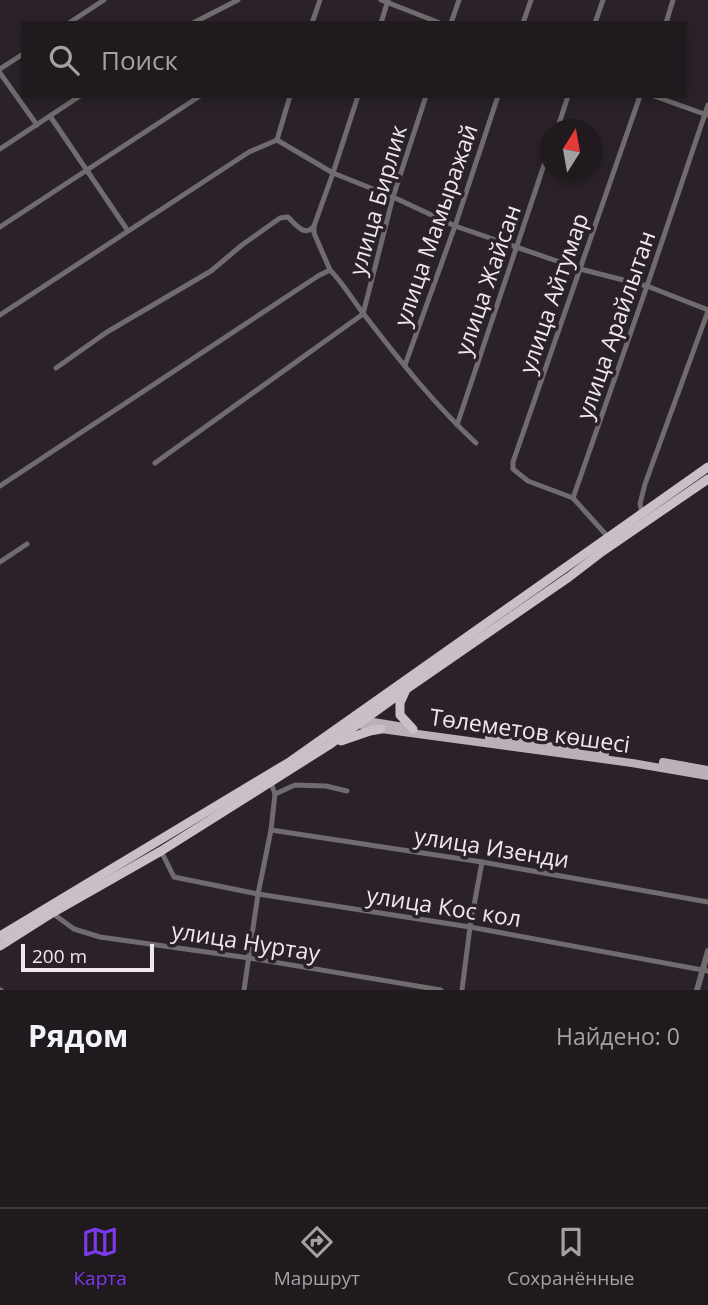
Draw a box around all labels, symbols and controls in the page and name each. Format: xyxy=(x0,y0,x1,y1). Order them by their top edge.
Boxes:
search box xyxy=(21,21,687,98)
icon: search xyxy=(45,41,83,79)
text: Поиск xyxy=(101,42,178,78)
north arrow xyxy=(540,119,603,182)
street label: улица Мамыражай xyxy=(385,120,485,330)
street label: улица Бирлик xyxy=(340,121,414,279)
street label: улица Жайсан xyxy=(446,200,528,360)
street label: улица Айтумар xyxy=(511,209,595,377)
street label: улица Арайлытан xyxy=(568,226,662,424)
street label: Төлеметов көшесі xyxy=(428,700,632,760)
street label: улица Изенди xyxy=(412,819,572,875)
street label: улица Кос кол xyxy=(364,878,524,934)
street label: улица Нуртау xyxy=(169,913,323,969)
scale bar xyxy=(21,941,154,973)
text: 200 m xyxy=(32,943,87,969)
text: Рядом xyxy=(28,1015,128,1056)
text: Найдено: 0 xyxy=(556,1020,680,1052)
tab: Карта xyxy=(73,1223,127,1291)
tab: Маршрут xyxy=(274,1223,360,1291)
tab: Сохранённые xyxy=(507,1223,635,1291)

